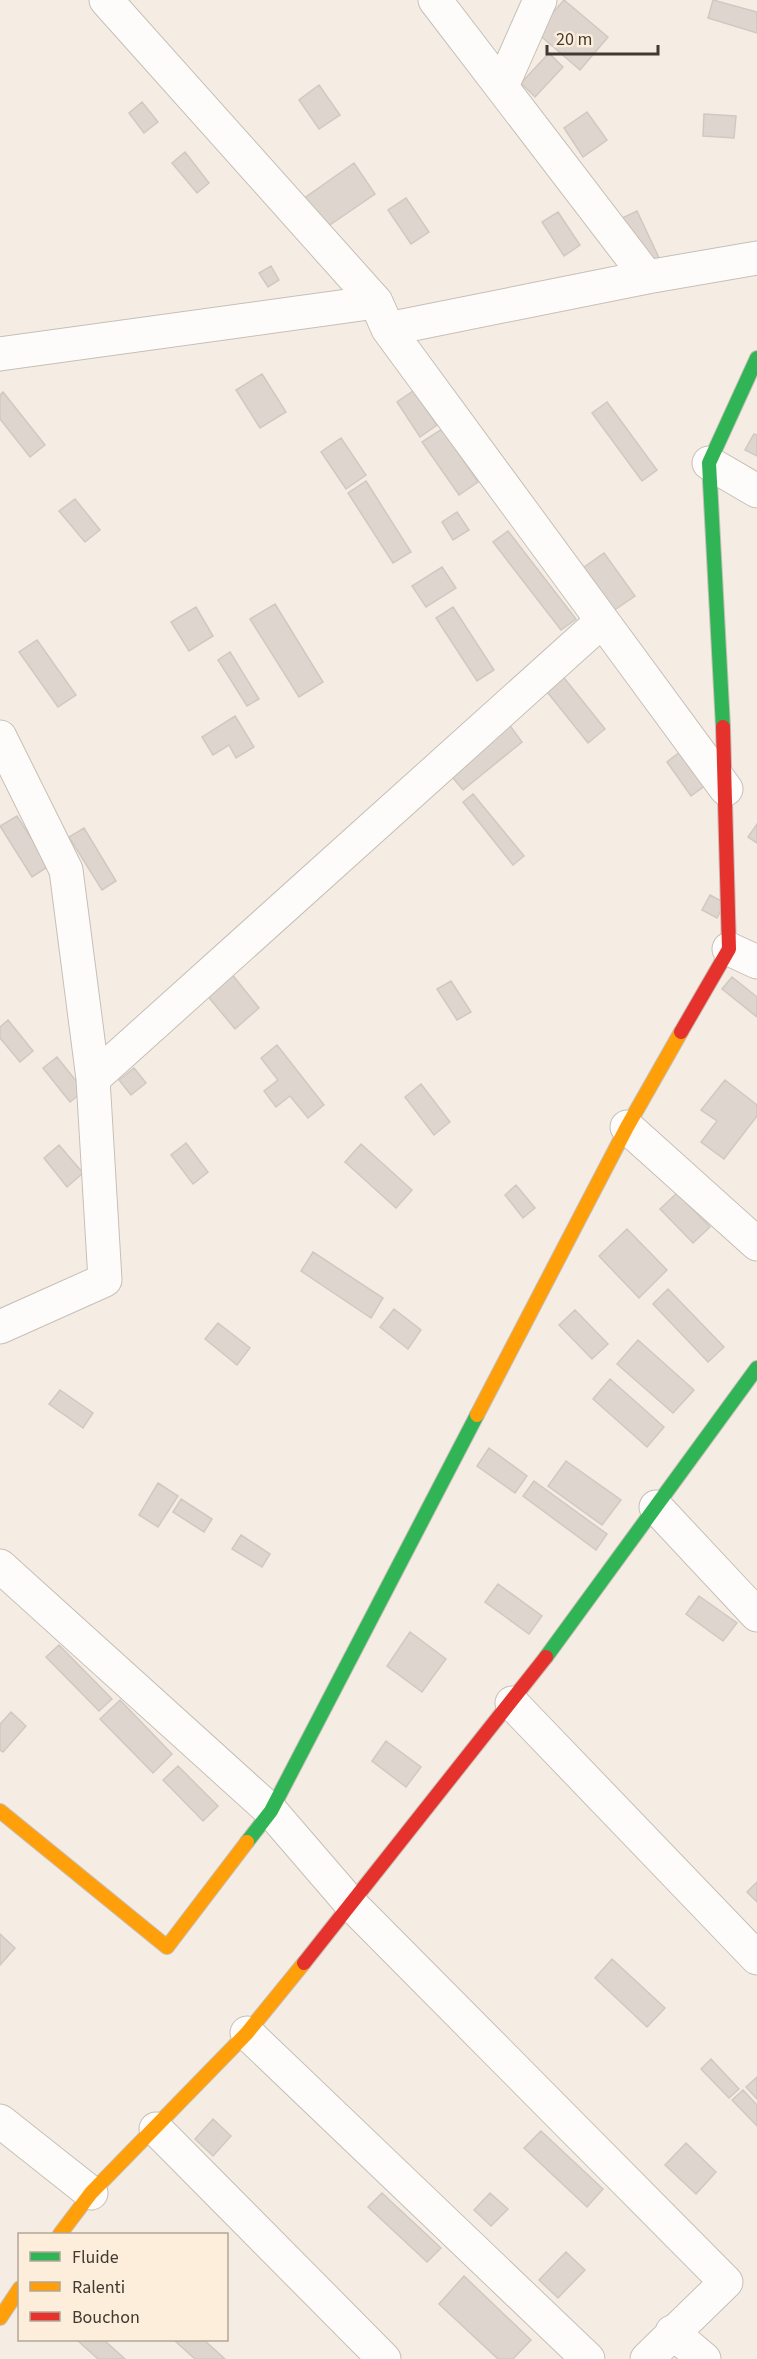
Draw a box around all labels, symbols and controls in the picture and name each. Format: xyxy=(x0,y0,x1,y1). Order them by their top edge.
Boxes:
scale bar xyxy=(547,18,658,56)
text: 20 m xyxy=(556,27,592,52)
legend xyxy=(18,2233,228,2341)
text: Fluide xyxy=(72,2245,119,2270)
text: Ralenti xyxy=(72,2275,125,2300)
text: Bouchon xyxy=(72,2305,140,2330)

